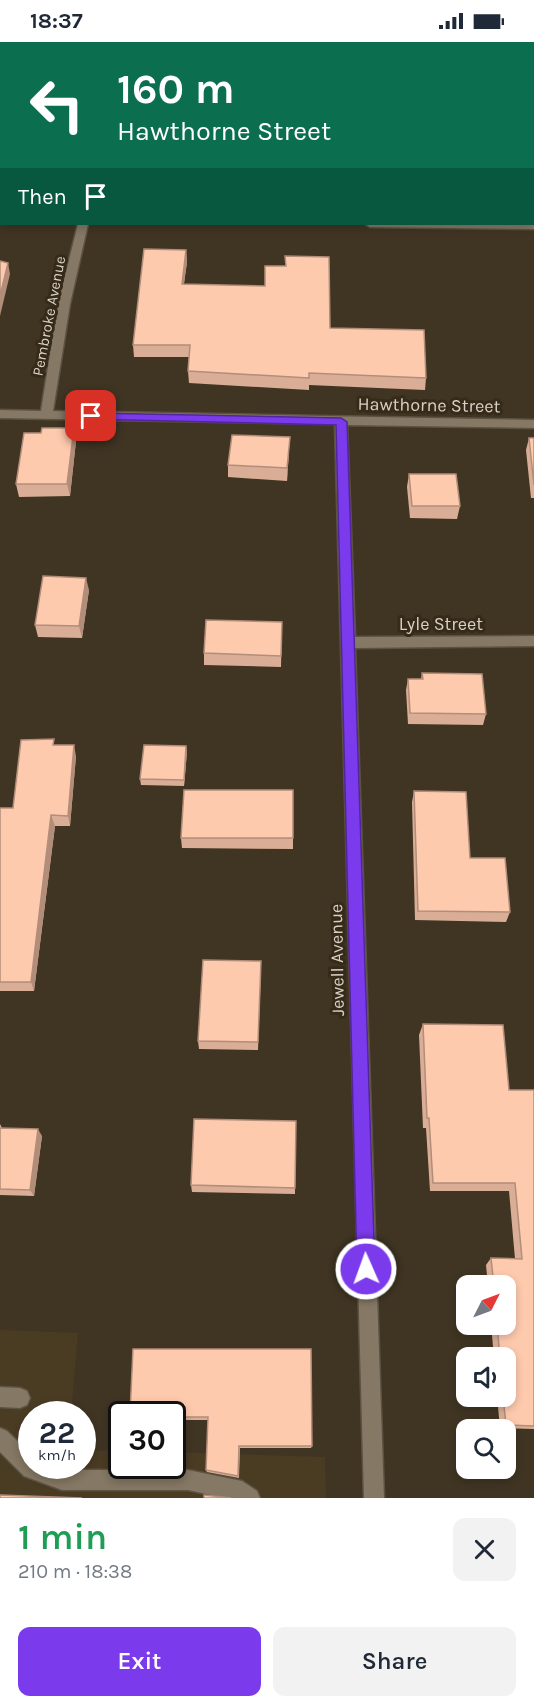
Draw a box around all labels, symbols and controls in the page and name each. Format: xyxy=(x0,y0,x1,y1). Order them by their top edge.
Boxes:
text: 18:37 xyxy=(30,8,83,34)
text: 160 m xyxy=(117,64,235,114)
icon: left xyxy=(18,66,96,144)
text: Hawthorne Street xyxy=(117,115,331,147)
icon: arrive xyxy=(79,180,112,213)
text: Then xyxy=(18,184,67,210)
street label: Pembroke Avenue xyxy=(29,255,69,377)
pin xyxy=(65,390,116,441)
street label: Hawthorne Street xyxy=(357,393,501,417)
icon: arrive xyxy=(74,399,107,432)
street label: Lyle Street xyxy=(399,613,483,635)
street label: Jewell Avenue xyxy=(325,904,349,1016)
position arrow xyxy=(334,1237,398,1301)
north arrow xyxy=(456,1275,516,1335)
map controls xyxy=(456,1275,516,1479)
button: sound xyxy=(456,1347,516,1407)
speed limit sign: 30 xyxy=(108,1401,186,1479)
text: 22 xyxy=(39,1415,75,1451)
button: search xyxy=(456,1419,516,1479)
text: km/h xyxy=(38,1446,76,1464)
text: 1 min xyxy=(18,1516,107,1558)
button: close xyxy=(453,1518,516,1581)
text: 210 m · 18:38 xyxy=(18,1560,132,1583)
button: Exit xyxy=(18,1627,261,1696)
button: Share xyxy=(273,1627,516,1696)

